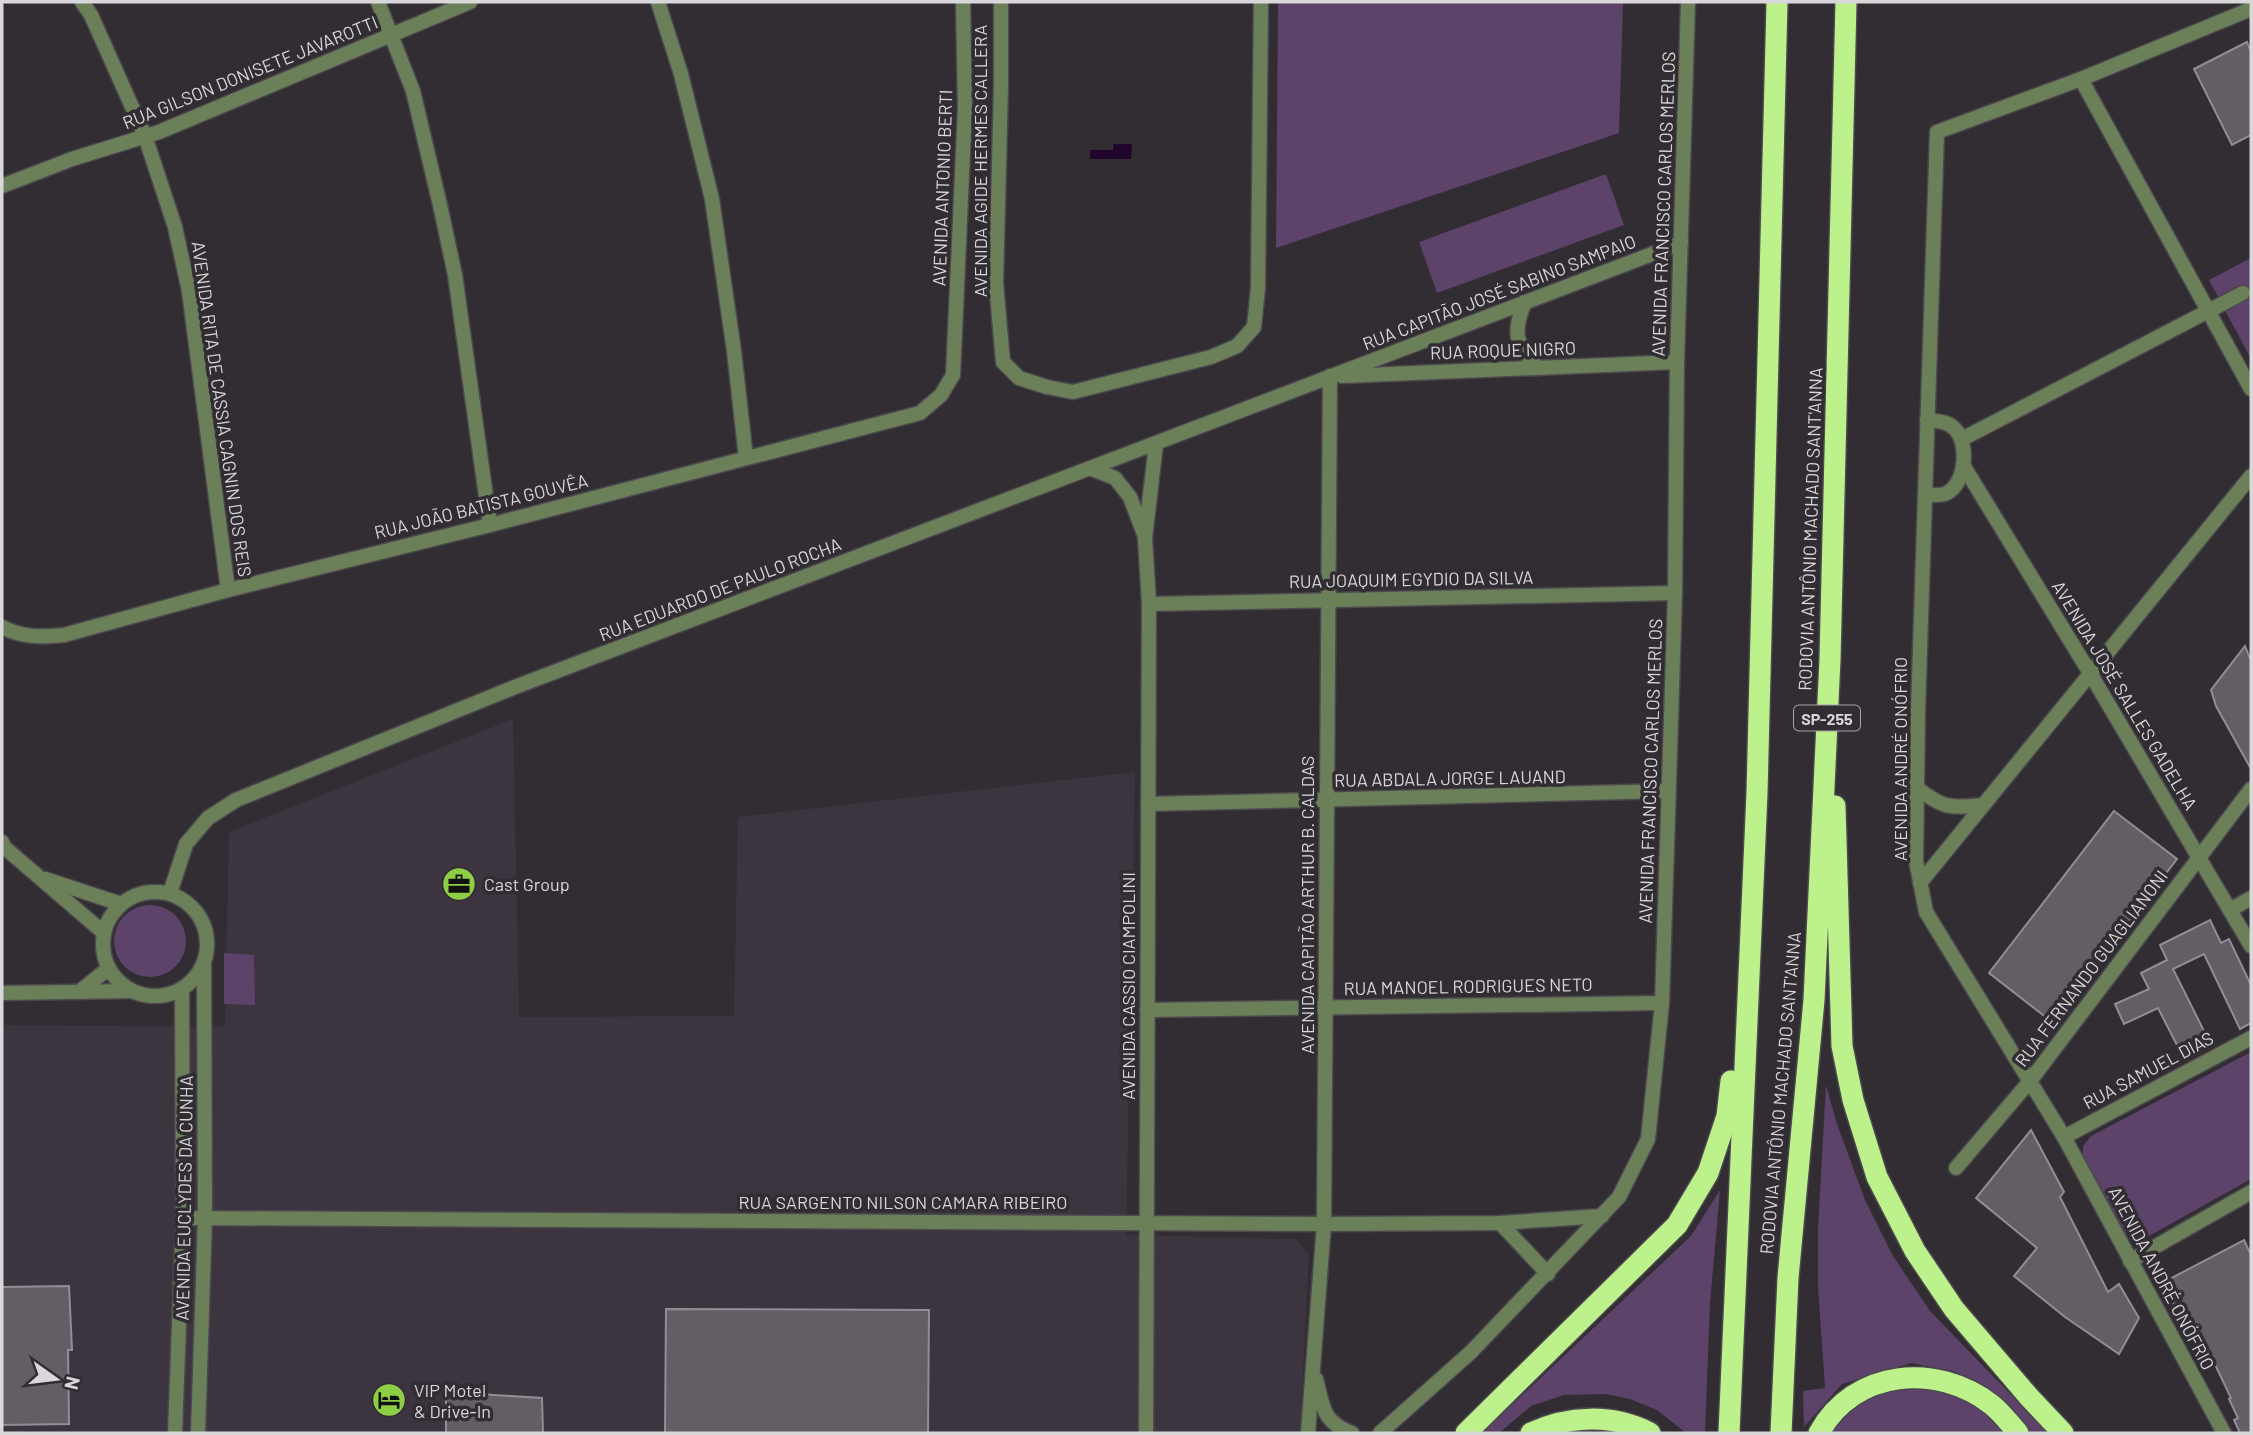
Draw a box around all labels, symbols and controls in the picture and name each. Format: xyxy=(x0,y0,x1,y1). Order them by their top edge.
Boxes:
street label: RUA GILSON DONISETE JAVAROTTI xyxy=(119,11,381,133)
street label: AVENIDA AGIDE HERMES CALLERA xyxy=(969,25,991,297)
street label: AVENIDA FRANCISCO CARLOS MERLOS xyxy=(1647,51,1679,357)
street label: AVENIDA ANTONIO BERTI xyxy=(928,89,956,287)
street label: RUA CAPITÃO JOSÉ SABINO SAMPAIO xyxy=(1359,230,1639,354)
street label: AVENIDA RITA DE CASSIA CAGNIN DOS REIS xyxy=(188,240,256,578)
street label: RUA ROQUE NIGRO xyxy=(1430,336,1576,364)
street label: RODOVIA ANTÔNIO MACHADO SANT'ANNA xyxy=(1793,367,1827,691)
street label: RUA JOÃO BATISTA GOUVÊA xyxy=(372,469,590,543)
street label: RUA EDUARDO DE PAULO ROCHA xyxy=(596,533,844,645)
street label: RUA JOAQUIM EGYDIO DA SILVA xyxy=(1289,566,1533,592)
street label: AVENIDA JOSÉ SALLES GADELHA xyxy=(2048,576,2202,814)
street label: AVENIDA FRANCISCO CARLOS MERLOS xyxy=(1634,618,1666,924)
street label: AVENIDA ANDRÉ ONÓFRIO xyxy=(1889,657,1911,861)
road number: SP-255 xyxy=(1794,706,1860,730)
street label: AVENIDA CAPITÃO ARTHUR B. CALDAS xyxy=(1296,756,1318,1054)
street label: RUA ABDALA JORGE LAUAND xyxy=(1334,765,1566,791)
office icon: Cast Group xyxy=(440,865,478,903)
street label: RUA FERNANDO GUAGLIANONI xyxy=(2010,865,2172,1071)
street label: AVENIDA CASSIO CIAMPOLINI xyxy=(1117,872,1139,1100)
place label: Cast Group xyxy=(484,873,570,895)
street label: RODOVIA ANTÔNIO MACHADO SANT'ANNA xyxy=(1755,931,1805,1255)
street label: RUA MANOEL RODRIGUES NETO xyxy=(1343,973,1593,999)
street label: RUA SAMUEL DIAS xyxy=(2079,1026,2217,1114)
street label: AVENIDA EUCLYDES DA CUNHA xyxy=(171,1075,197,1321)
street label: AVENIDA ANDRÉ ONÓFRIO xyxy=(2104,1183,2220,1373)
street label: RUA SARGENTO NILSON CAMARA RIBEIRO xyxy=(739,1191,1067,1213)
north arrow xyxy=(21,1344,91,1414)
text: N xyxy=(60,1374,86,1392)
place label: VIP Motel & Drive-In xyxy=(414,1379,491,1422)
hotel icon: VIP Motel & Drive-In xyxy=(370,1381,408,1419)

